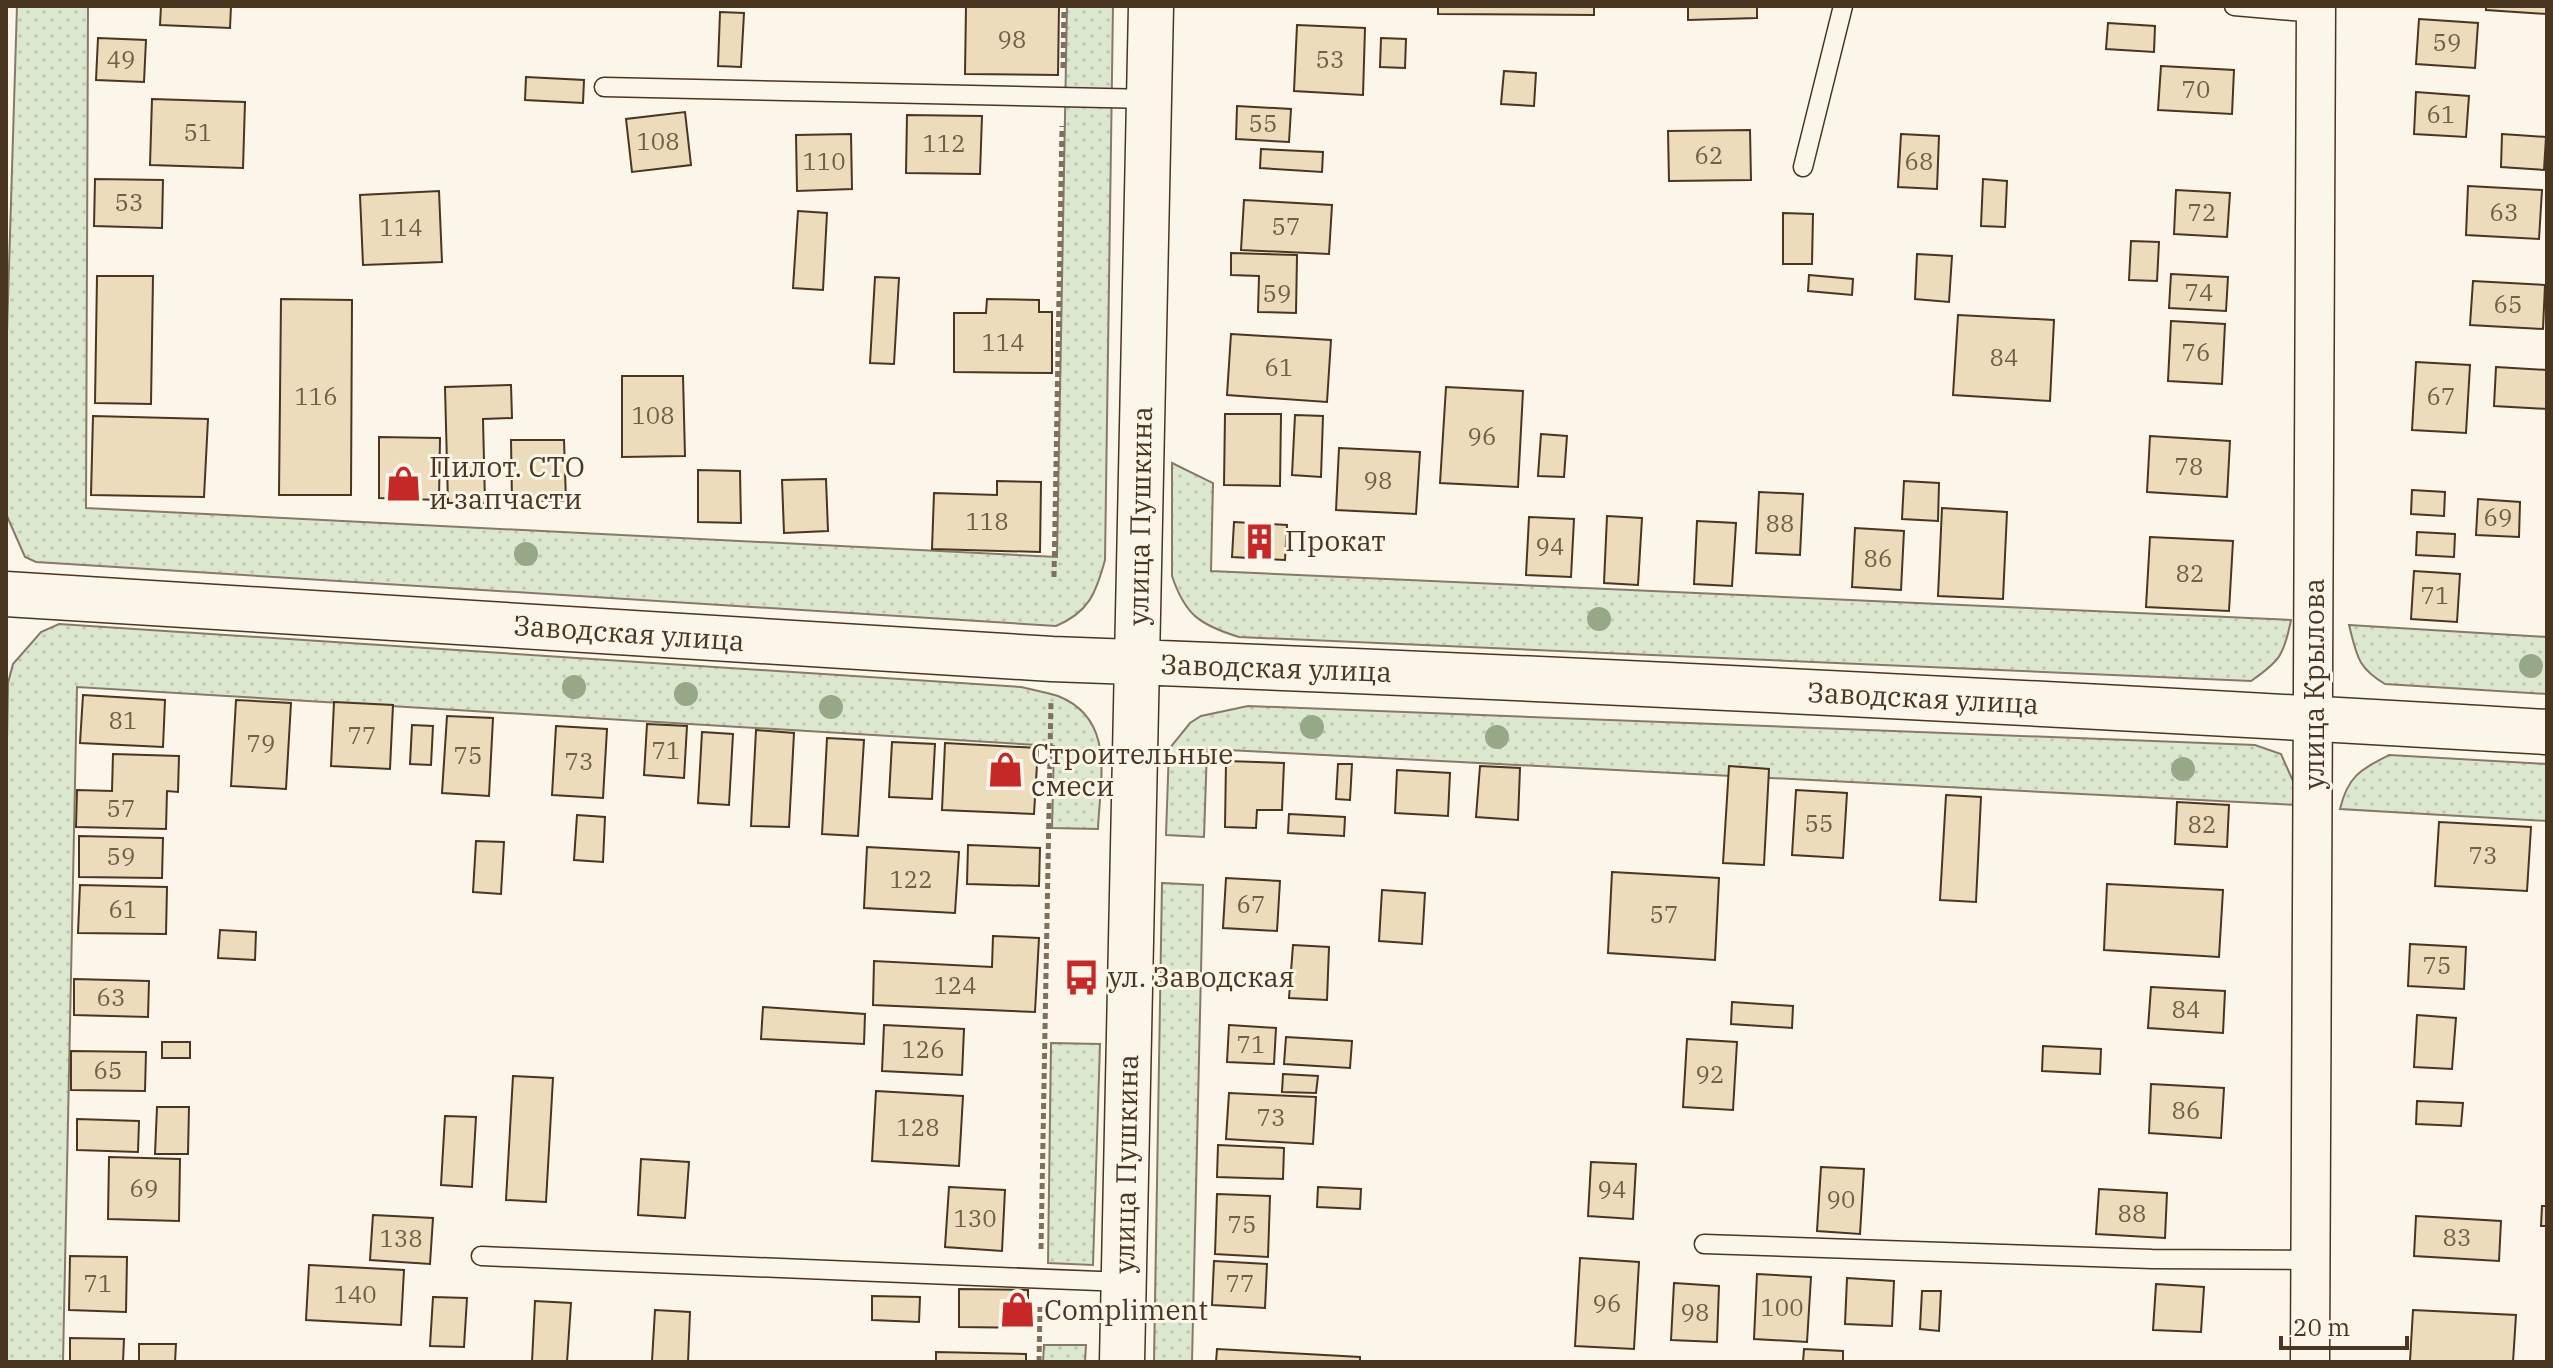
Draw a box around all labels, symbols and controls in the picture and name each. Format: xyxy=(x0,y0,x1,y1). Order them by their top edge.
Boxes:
house number: 98 xyxy=(998,23,1026,55)
house number: 59 xyxy=(2433,26,2461,58)
house number: 49 xyxy=(107,43,135,75)
house number: 53 xyxy=(1316,43,1344,75)
house number: 70 xyxy=(2182,73,2210,105)
house number: 61 xyxy=(2427,98,2455,130)
house number: 55 xyxy=(1249,107,1277,139)
house number: 51 xyxy=(184,116,212,148)
house number: 108 xyxy=(636,125,680,157)
house number: 112 xyxy=(922,127,966,159)
house number: 62 xyxy=(1695,139,1723,171)
house number: 110 xyxy=(802,145,846,177)
house number: 68 xyxy=(1905,145,1933,177)
house number: 53 xyxy=(115,186,143,218)
house number: 72 xyxy=(2188,196,2216,228)
house number: 63 xyxy=(2490,196,2518,228)
house number: 57 xyxy=(1272,210,1300,242)
house number: 114 xyxy=(379,211,423,243)
house number: 74 xyxy=(2185,276,2213,308)
house number: 59 xyxy=(1263,277,1291,309)
house number: 65 xyxy=(2494,288,2522,320)
house number: 114 xyxy=(981,326,1025,358)
house number: 76 xyxy=(2182,336,2210,368)
house number: 84 xyxy=(1990,341,2018,373)
house number: 61 xyxy=(1265,351,1293,383)
house number: 116 xyxy=(294,380,338,412)
house number: 67 xyxy=(2427,380,2455,412)
house number: 108 xyxy=(631,399,675,431)
street label: улица Пушкина xyxy=(1119,406,1160,626)
house number: 96 xyxy=(1468,420,1496,452)
place label: Пилот. СТО и запчасти xyxy=(429,448,585,517)
house number: 78 xyxy=(2175,450,2203,482)
shop icon: Пилот. СТО и запчасти xyxy=(384,464,422,502)
house number: 98 xyxy=(1364,464,1392,496)
house number: 69 xyxy=(2484,501,2512,533)
house number: 118 xyxy=(965,505,1009,537)
house number: 88 xyxy=(1766,507,1794,539)
building icon: Прокат xyxy=(1240,522,1278,560)
place label: Прокат xyxy=(1285,522,1386,559)
house number: 94 xyxy=(1536,530,1564,562)
house number: 86 xyxy=(1864,542,1892,574)
house number: 82 xyxy=(2176,557,2204,589)
street label: улица Крылова xyxy=(2295,578,2332,790)
house number: 71 xyxy=(2421,579,2449,611)
street label: Заводская улица xyxy=(512,606,746,659)
street label: Заводская улица xyxy=(1160,645,1392,690)
street label: Заводская улица xyxy=(1806,673,2040,722)
house number: 81 xyxy=(109,704,137,736)
house number: 77 xyxy=(348,719,376,751)
house number: 79 xyxy=(247,727,275,759)
house number: 71 xyxy=(652,734,680,766)
place label: Строительные смеси xyxy=(1031,735,1233,804)
house number: 75 xyxy=(454,739,482,771)
house number: 73 xyxy=(565,745,593,777)
shop icon: Строительные смеси xyxy=(986,751,1024,789)
house number: 57 xyxy=(107,792,135,824)
house number: 55 xyxy=(1805,807,1833,839)
house number: 82 xyxy=(2188,808,2216,840)
house number: 73 xyxy=(2469,839,2497,871)
house number: 59 xyxy=(107,840,135,872)
house number: 122 xyxy=(889,863,933,895)
house number: 67 xyxy=(1237,888,1265,920)
house number: 61 xyxy=(109,893,137,925)
house number: 57 xyxy=(1650,898,1678,930)
house number: 75 xyxy=(2423,949,2451,981)
bus stop icon: ул. Заводская xyxy=(1063,958,1101,996)
place label: ул. Заводская xyxy=(1108,958,1295,995)
house number: 124 xyxy=(933,969,977,1001)
house number: 63 xyxy=(97,981,125,1013)
house number: 84 xyxy=(2172,993,2200,1025)
house number: 71 xyxy=(1237,1028,1265,1060)
house number: 126 xyxy=(901,1033,945,1065)
house number: 65 xyxy=(94,1054,122,1086)
street label: улица Пушкина xyxy=(1105,1054,1146,1274)
house number: 92 xyxy=(1696,1058,1724,1090)
house number: 86 xyxy=(2172,1094,2200,1126)
house number: 73 xyxy=(1257,1101,1285,1133)
house number: 128 xyxy=(896,1111,940,1143)
house number: 69 xyxy=(130,1172,158,1204)
house number: 94 xyxy=(1598,1173,1626,1205)
house number: 90 xyxy=(1827,1183,1855,1215)
house number: 88 xyxy=(2118,1197,2146,1229)
house number: 130 xyxy=(953,1202,997,1234)
house number: 75 xyxy=(1228,1208,1256,1240)
house number: 83 xyxy=(2443,1221,2471,1253)
house number: 138 xyxy=(379,1222,423,1254)
house number: 71 xyxy=(84,1267,112,1299)
house number: 77 xyxy=(1226,1267,1254,1299)
house number: 140 xyxy=(333,1278,377,1310)
house number: 96 xyxy=(1593,1287,1621,1319)
shop icon: Compliment xyxy=(999,1291,1037,1329)
place label: Compliment xyxy=(1044,1291,1208,1328)
house number: 100 xyxy=(1760,1291,1804,1323)
house number: 98 xyxy=(1681,1296,1709,1328)
scale bar xyxy=(2281,1300,2407,1350)
text: 20 m xyxy=(2293,1311,2350,1343)

